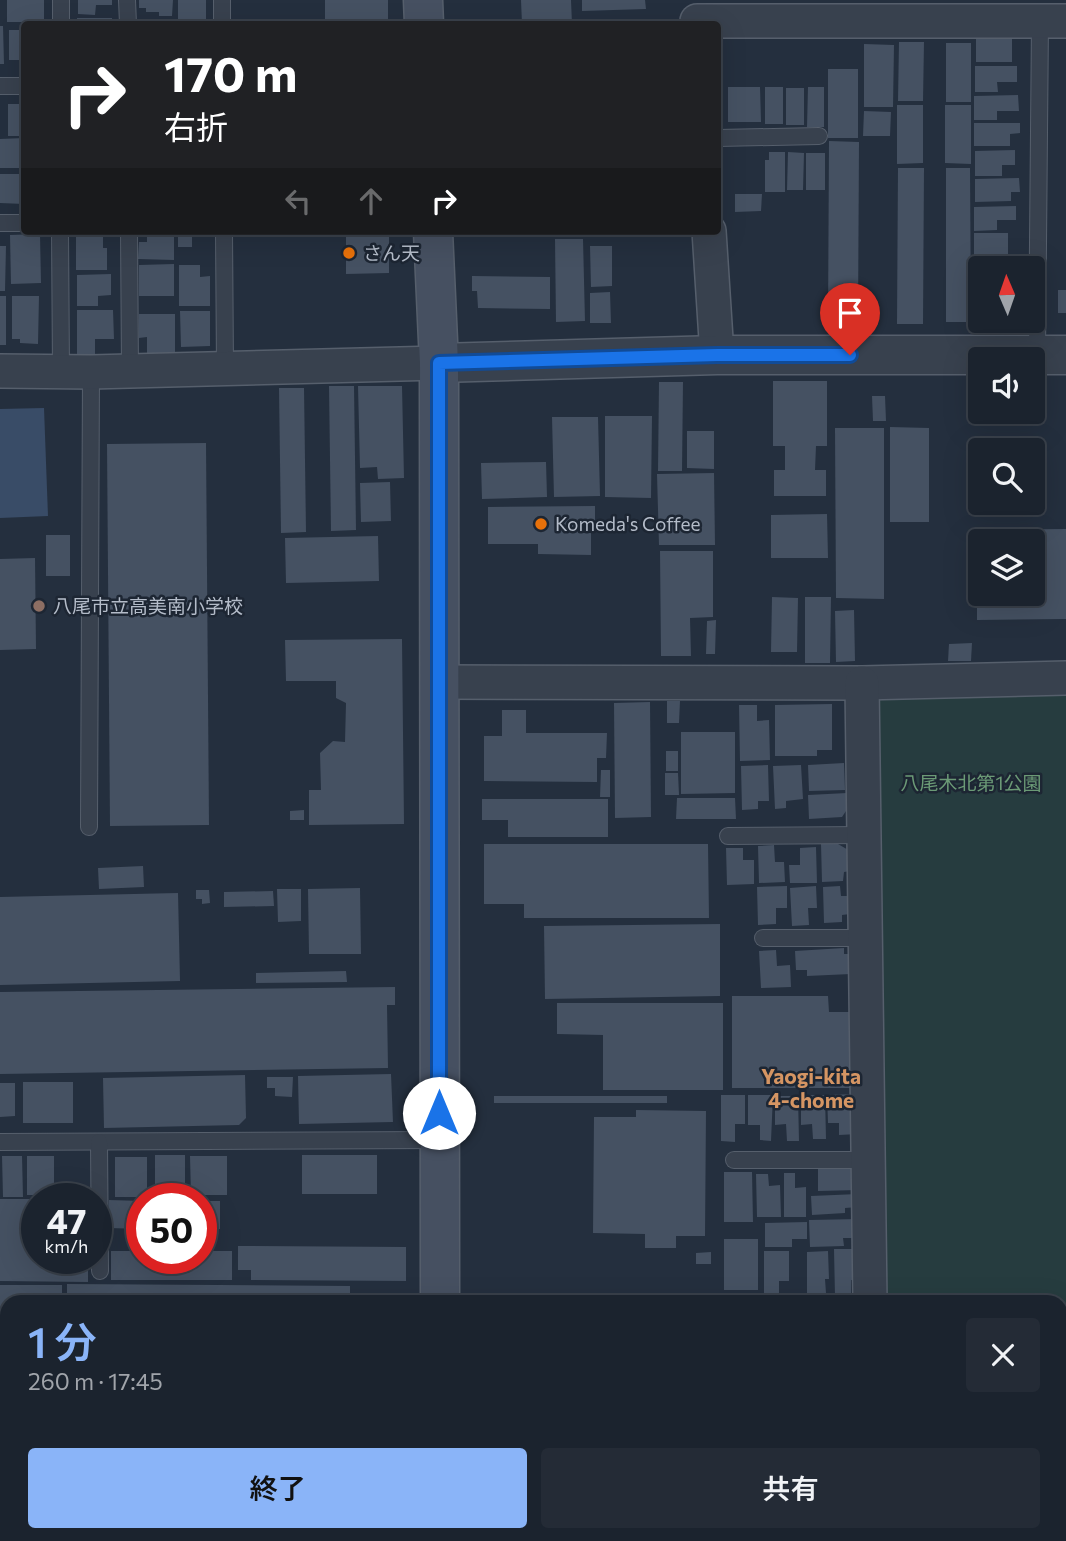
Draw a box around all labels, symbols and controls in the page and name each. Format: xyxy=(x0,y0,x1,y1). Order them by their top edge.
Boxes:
text: 170 m xyxy=(164,42,297,102)
icon: right xyxy=(49,49,140,140)
text: 右折 xyxy=(164,106,228,146)
icon: left xyxy=(279,182,317,220)
icon: ahead xyxy=(352,182,390,220)
icon: right xyxy=(425,182,463,220)
place label: さん天 xyxy=(363,241,420,264)
marker: さん天 xyxy=(341,245,357,261)
north arrow xyxy=(968,256,1045,332)
map controls xyxy=(968,256,1045,606)
pin xyxy=(820,283,880,355)
icon: arrive xyxy=(831,294,869,332)
button: sound xyxy=(968,347,1045,424)
button: search xyxy=(968,438,1045,515)
place label: Komeda's Coffee xyxy=(555,512,700,535)
marker: Komeda's Coffee xyxy=(533,516,549,532)
button: layers xyxy=(968,529,1045,606)
place label: 八尾市立高美南小学校 xyxy=(53,594,243,617)
marker: 八尾市立高美南小学校 xyxy=(31,598,47,614)
park label: 八尾木北第1公園 xyxy=(900,771,1042,794)
district label: Yaogi-kita 4-chome xyxy=(761,1063,861,1112)
position arrow xyxy=(402,1076,476,1150)
speed limit sign: 50 xyxy=(126,1183,217,1274)
text: 47 xyxy=(46,1198,87,1241)
text: km/h xyxy=(45,1235,88,1257)
text: 1 分 xyxy=(28,1315,97,1367)
button: close xyxy=(966,1318,1040,1392)
text: 260 m · 17:45 xyxy=(28,1367,163,1395)
button: 終了 xyxy=(28,1448,527,1528)
button: 共有 xyxy=(541,1448,1040,1528)

